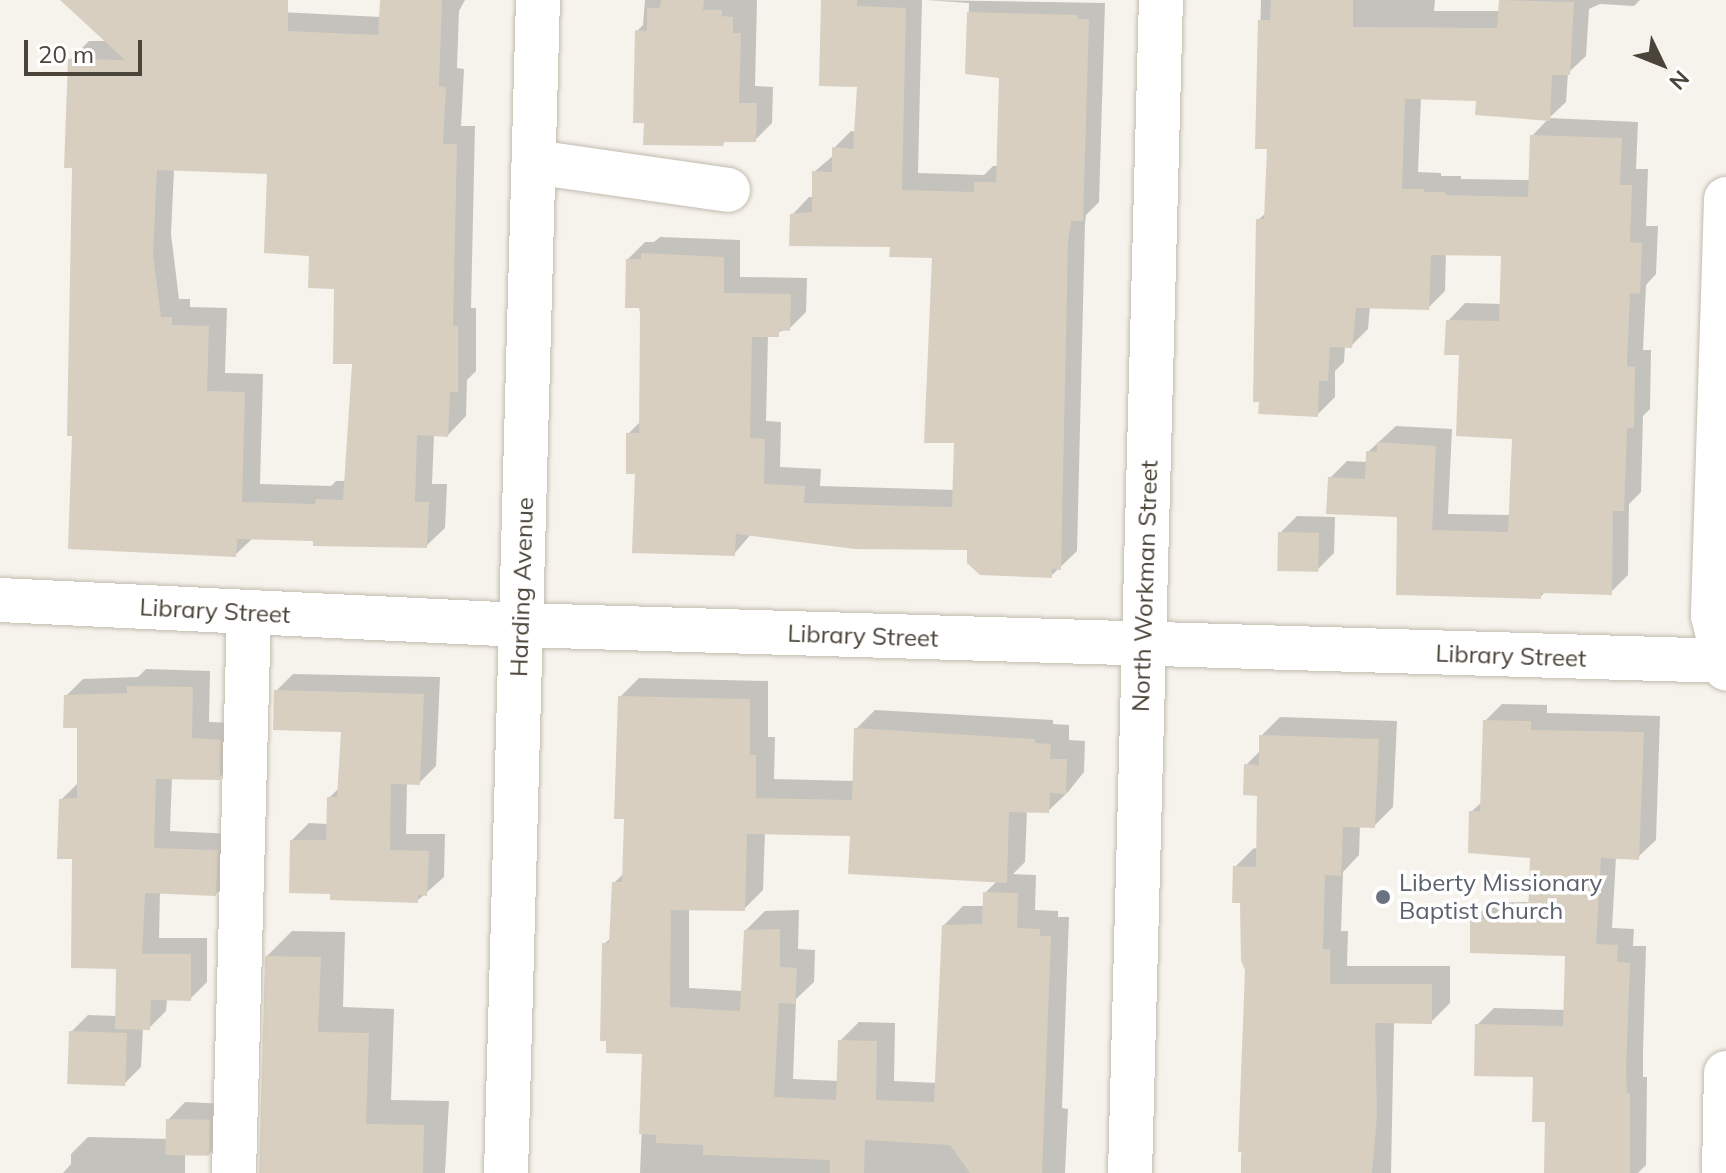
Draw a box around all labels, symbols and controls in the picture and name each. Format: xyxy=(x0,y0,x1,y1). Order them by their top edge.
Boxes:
scale bar xyxy=(28,24,146,74)
north arrow xyxy=(1622,24,1702,104)
text: 20 m xyxy=(38,39,94,69)
text: N xyxy=(1664,65,1695,96)
street label: North Workman Street xyxy=(1126,460,1164,712)
street label: Harding Avenue xyxy=(504,497,540,677)
street label: Library Street xyxy=(139,593,291,629)
street label: Library Street xyxy=(787,619,939,653)
street label: Library Street xyxy=(1435,639,1587,673)
place label: Liberty Missionary Baptist Church xyxy=(1399,869,1602,925)
marker: Liberty Missionary Baptist Church xyxy=(1374,888,1392,906)

